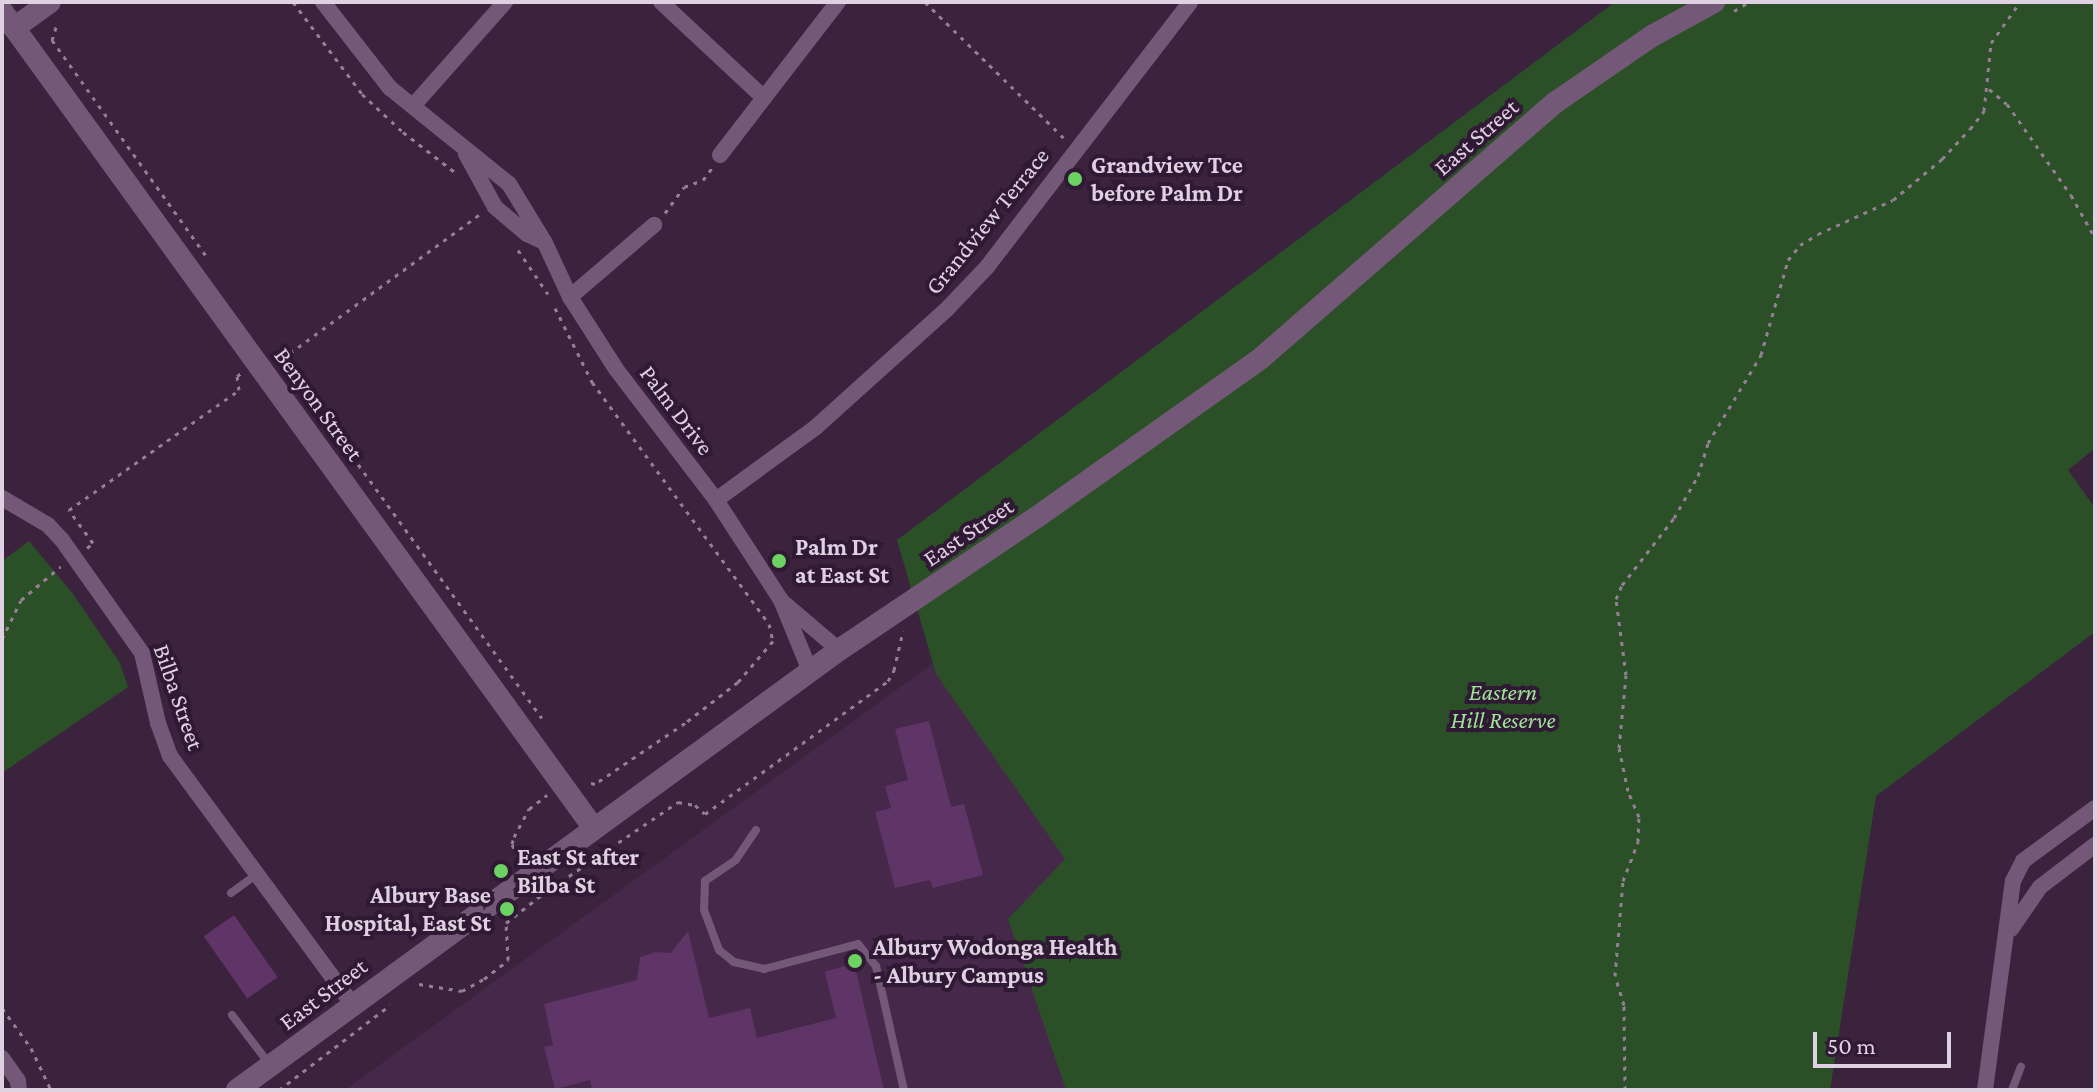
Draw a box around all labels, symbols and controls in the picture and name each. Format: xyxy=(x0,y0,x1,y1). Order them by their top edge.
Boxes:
street label: East Street xyxy=(1428,93,1524,181)
street label: Grandview Terrace xyxy=(919,142,1055,300)
place label: Grandview Tce before Palm Dr xyxy=(1091,151,1243,207)
marker: Grandview Tce before Palm Dr xyxy=(1066,170,1084,188)
street label: Benyon Street xyxy=(268,342,370,466)
street label: Palm Drive xyxy=(634,359,720,461)
street label: East Street xyxy=(918,491,1018,573)
place label: Palm Dr at East St xyxy=(795,533,889,589)
marker: Palm Dr at East St xyxy=(770,552,788,570)
street label: Bilba Street xyxy=(147,640,211,754)
park label: Eastern Hill Reserve xyxy=(1450,678,1556,734)
place label: East St after Bilba St xyxy=(517,843,639,899)
marker: East St after Bilba St xyxy=(492,862,510,880)
place label: Albury Base Hospital, East St xyxy=(325,881,491,937)
marker: Albury Base Hospital, East St xyxy=(498,900,516,918)
place label: Albury Wodonga Health - Albury Campus xyxy=(873,933,1118,989)
marker: Albury Wodonga Health - Albury Campus xyxy=(844,950,866,972)
street label: East Street xyxy=(274,952,372,1036)
scale bar xyxy=(1817,1016,1955,1066)
text: 50 m xyxy=(1827,1032,1876,1059)

